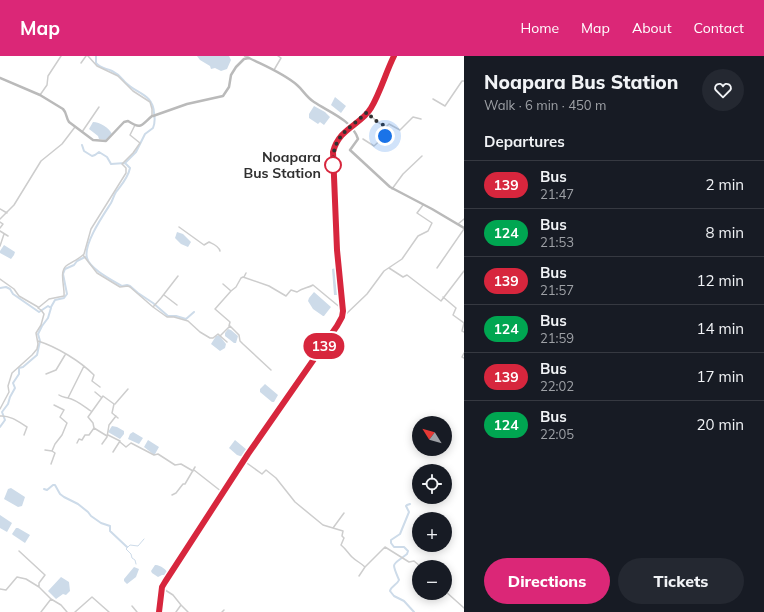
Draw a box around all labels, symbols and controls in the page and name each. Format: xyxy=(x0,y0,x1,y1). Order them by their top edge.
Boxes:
text: Map xyxy=(20,16,60,40)
text: Home xyxy=(520,19,559,37)
text: Map xyxy=(581,19,610,37)
text: About xyxy=(632,19,672,37)
text: Contact xyxy=(694,19,744,37)
button: heart xyxy=(702,69,744,111)
text: Noapara Bus Station xyxy=(484,70,678,94)
text: Walk · 6 min · 450 m xyxy=(484,97,606,113)
your location xyxy=(375,126,395,146)
text: Departures xyxy=(484,132,565,151)
place label: Noapara Bus Station xyxy=(244,148,321,182)
marker: Noapara Bus Station xyxy=(324,156,342,174)
text: Bus xyxy=(540,167,567,186)
text: 2 min xyxy=(706,175,744,194)
text: 139 xyxy=(493,176,519,194)
text: 21:47 xyxy=(540,186,574,202)
text: Bus xyxy=(540,215,567,234)
text: 8 min xyxy=(706,223,744,242)
text: 124 xyxy=(493,224,519,242)
text: 21:53 xyxy=(540,234,574,250)
text: Bus xyxy=(540,263,567,282)
text: 12 min xyxy=(697,271,744,290)
text: 139 xyxy=(493,272,519,290)
text: 21:57 xyxy=(540,282,574,298)
text: Bus xyxy=(540,311,567,330)
text: 14 min xyxy=(697,319,744,338)
text: 124 xyxy=(493,320,519,338)
text: 21:59 xyxy=(540,330,574,346)
line badge: 139 xyxy=(301,333,347,359)
text: 139 xyxy=(311,337,337,355)
text: Bus xyxy=(540,359,567,378)
text: 17 min xyxy=(697,367,744,386)
text: 139 xyxy=(493,368,519,386)
text: 22:02 xyxy=(540,378,574,394)
text: Bus xyxy=(540,407,567,426)
text: 20 min xyxy=(697,415,744,434)
north arrow xyxy=(412,416,452,456)
map controls xyxy=(412,416,452,600)
text: 124 xyxy=(493,416,519,434)
text: 22:05 xyxy=(540,426,574,442)
button: locate xyxy=(412,464,452,504)
button: + xyxy=(412,512,452,552)
button: Directions xyxy=(484,558,610,604)
button: Tickets xyxy=(618,558,744,604)
button: − xyxy=(412,560,452,600)

